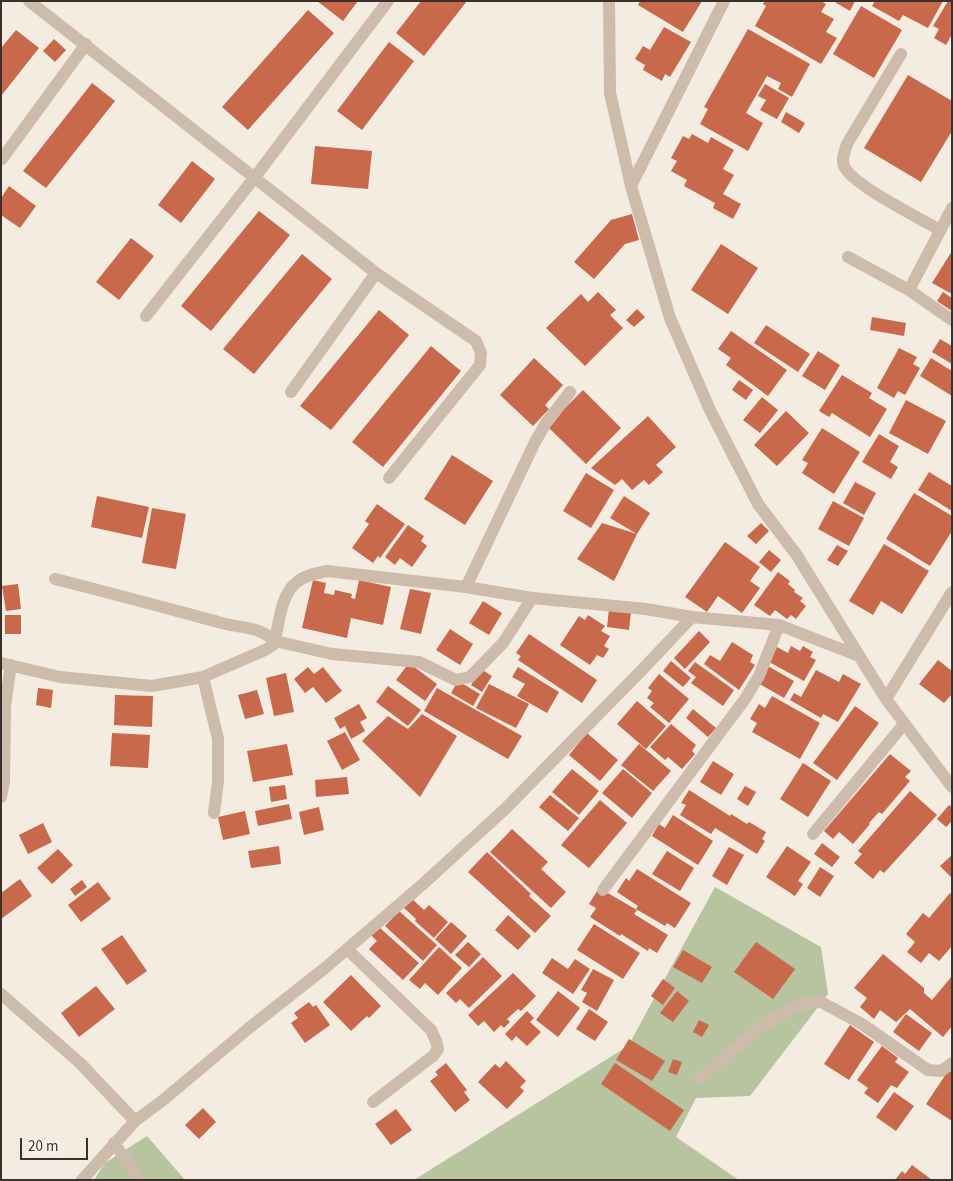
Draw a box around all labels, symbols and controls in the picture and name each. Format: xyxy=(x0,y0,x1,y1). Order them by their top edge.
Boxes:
scale bar xyxy=(22,1128,90,1160)
text: 20 m xyxy=(28,1136,58,1157)

